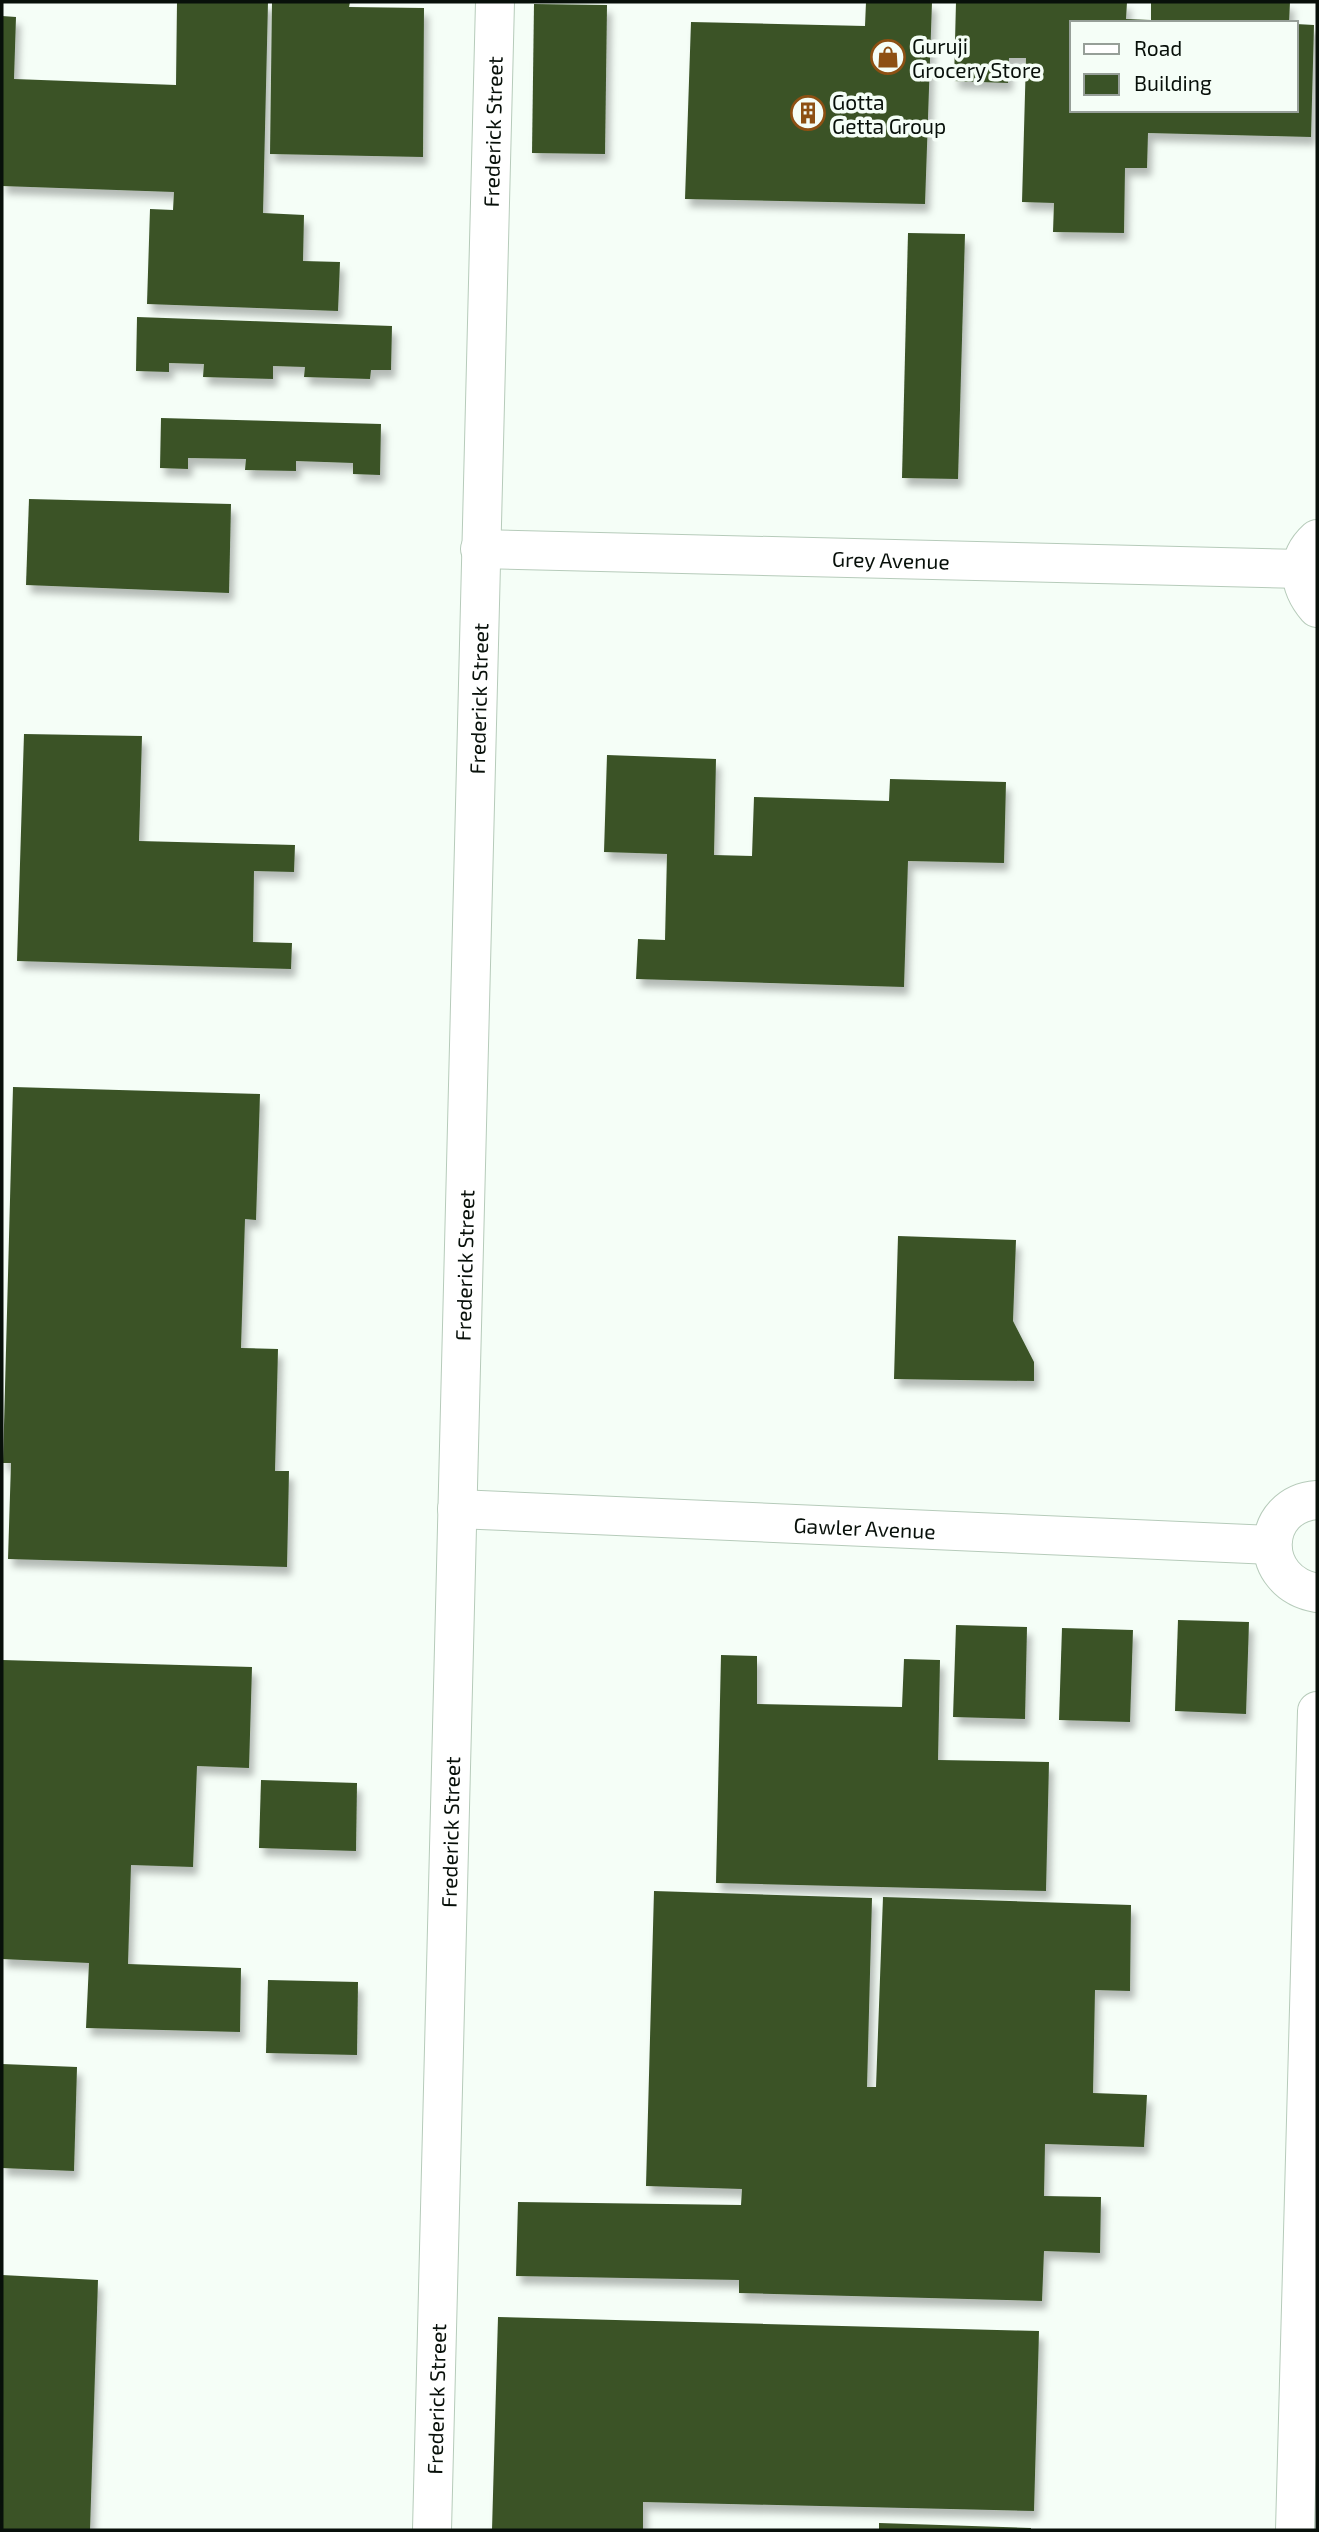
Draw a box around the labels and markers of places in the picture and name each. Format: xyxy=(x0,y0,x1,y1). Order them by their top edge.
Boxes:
place label: Guruji Grocery Store xyxy=(912,33,1041,82)
shop icon: Guruji Grocery Store xyxy=(869,38,907,76)
place label: Gotta Getta Group xyxy=(832,89,946,138)
building icon: Gotta Getta Group xyxy=(789,94,827,132)

